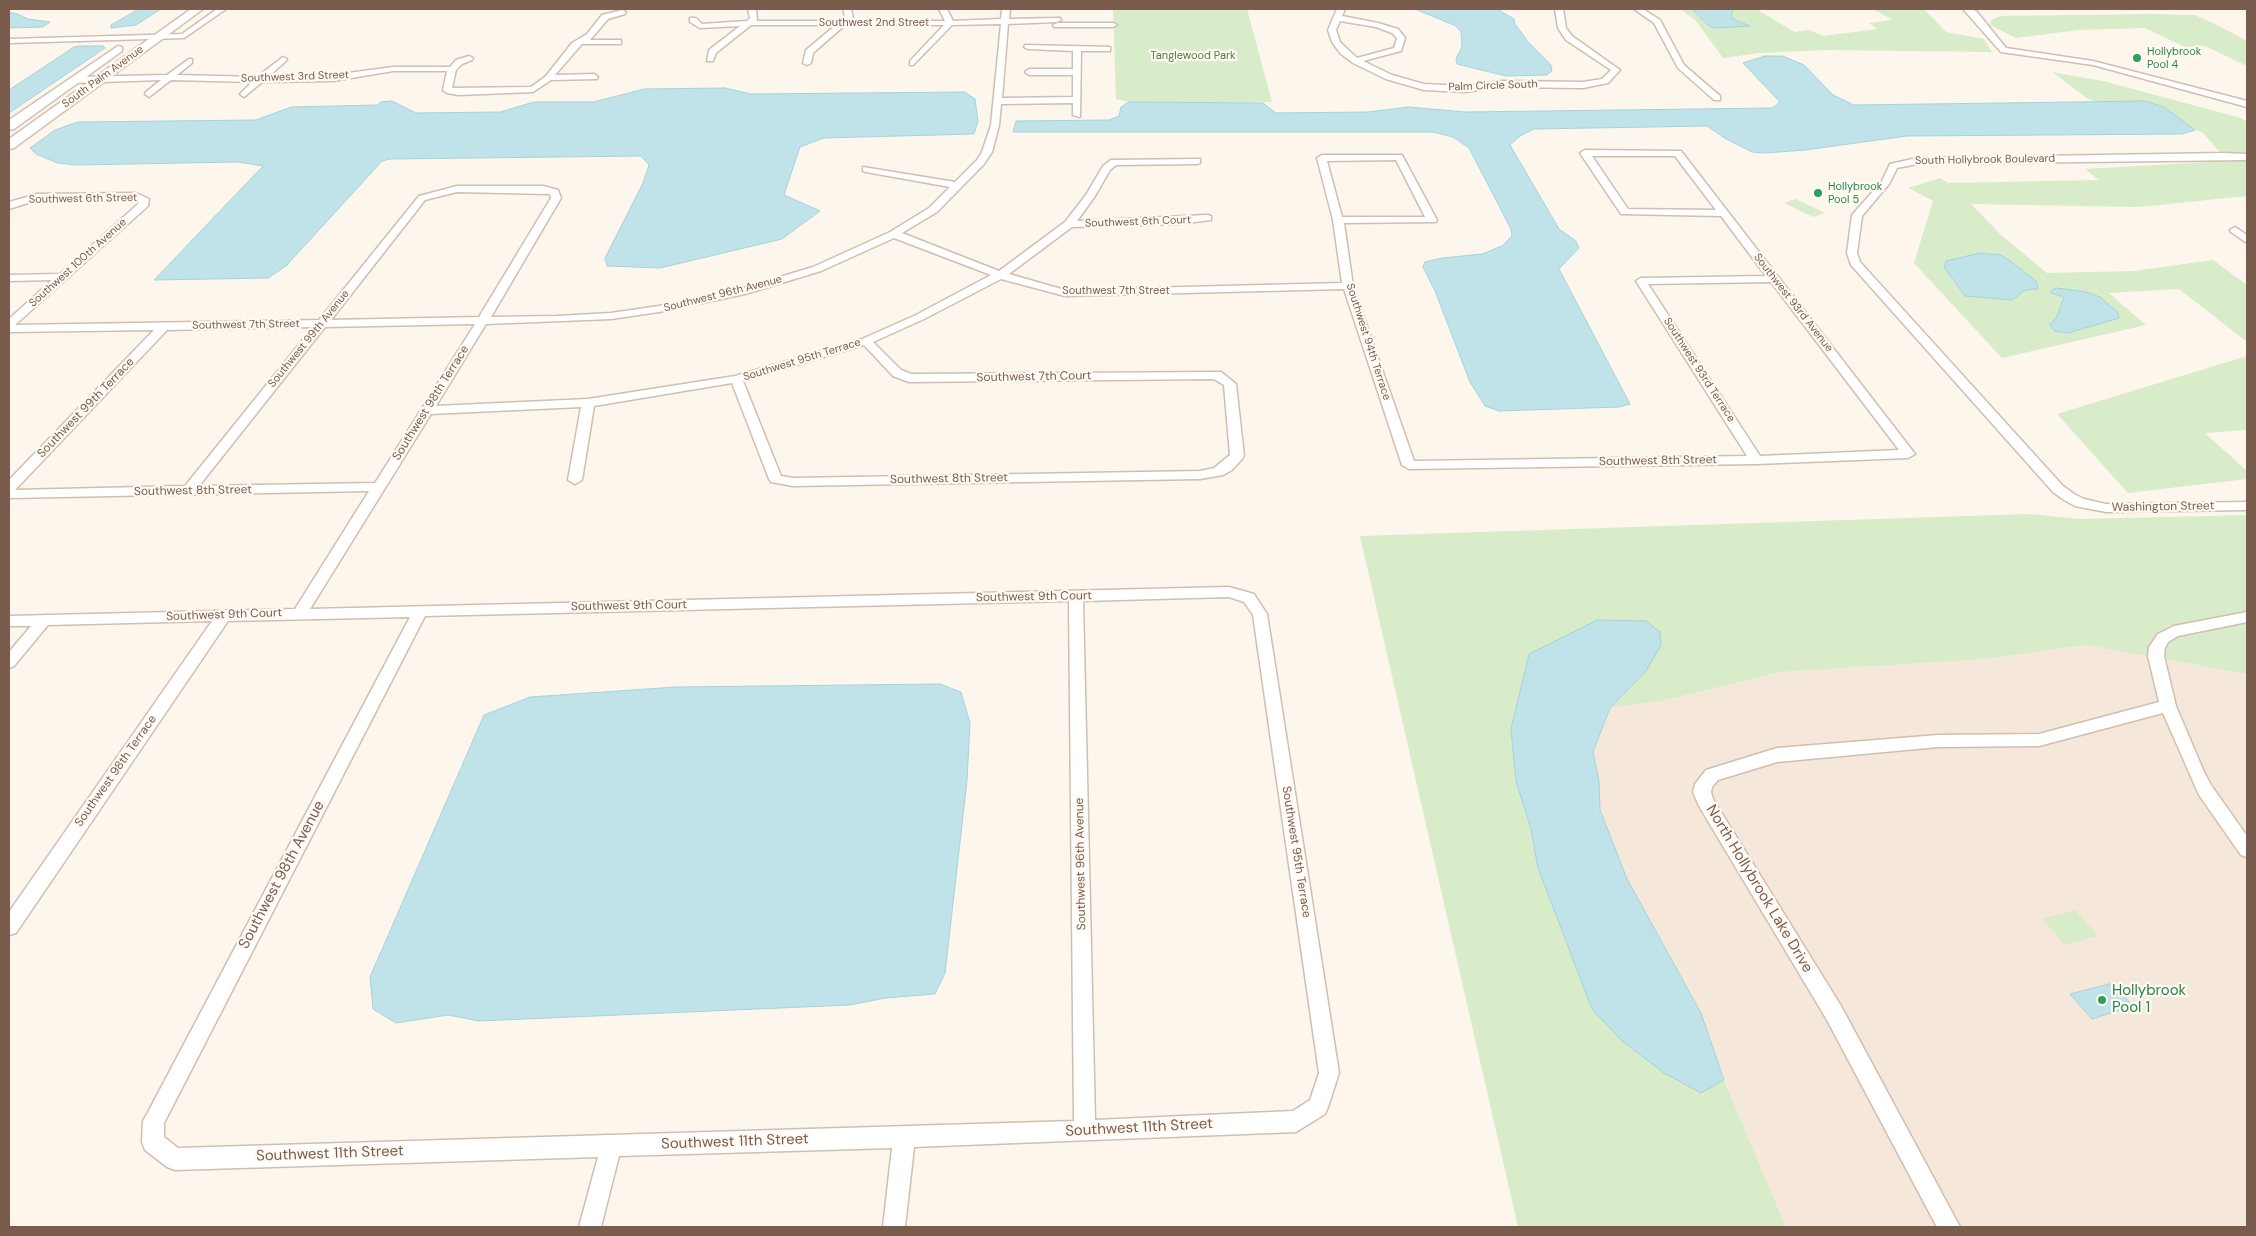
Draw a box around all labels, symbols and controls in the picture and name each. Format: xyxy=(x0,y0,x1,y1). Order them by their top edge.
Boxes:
street label: Southwest 2nd Street xyxy=(819,16,929,30)
street label: South Palm Avenue xyxy=(60,43,146,111)
place label: Hollybrook Pool 4 xyxy=(2147,45,2201,71)
park label: Tanglewood Park xyxy=(1150,49,1236,63)
marker: Hollybrook Pool 4 xyxy=(2131,52,2143,64)
street label: Southwest 3rd Street xyxy=(241,69,349,85)
street label: Palm Circle South xyxy=(1448,78,1538,94)
street label: South Hollybrook Boulevard xyxy=(1915,152,2055,168)
place label: Hollybrook Pool 5 xyxy=(1828,180,1882,206)
marker: Hollybrook Pool 5 xyxy=(1812,187,1824,199)
street label: Southwest 6th Street xyxy=(29,191,137,207)
street label: Southwest 6th Court xyxy=(1085,214,1191,230)
street label: Southwest 100th Avenue xyxy=(27,216,129,310)
street label: Southwest 93rd Avenue xyxy=(1751,251,1835,355)
street label: Southwest 96th Avenue xyxy=(662,273,784,315)
street label: Southwest 94th Terrace xyxy=(1343,282,1393,402)
street label: Southwest 7th Street xyxy=(1062,284,1170,298)
street label: Southwest 99th Avenue xyxy=(266,288,352,390)
street label: Southwest 93rd Terrace xyxy=(1660,315,1738,425)
street label: Southwest 7th Street xyxy=(192,317,300,333)
street label: Southwest 95th Terrace xyxy=(742,336,862,384)
street label: Southwest 98th Terrace xyxy=(390,343,472,463)
street label: Southwest 99th Terrace xyxy=(34,355,138,461)
street label: Southwest 7th Court xyxy=(976,369,1092,385)
street label: Southwest 8th Street xyxy=(1599,453,1717,469)
street label: Southwest 8th Street xyxy=(890,471,1008,487)
street label: Southwest 8th Street xyxy=(134,483,252,499)
street label: Washington Street xyxy=(2112,499,2214,515)
street label: Southwest 9th Court xyxy=(976,589,1092,605)
street label: Southwest 9th Court xyxy=(571,598,687,614)
street label: Southwest 9th Court xyxy=(166,606,282,624)
street label: Southwest 98th Terrace xyxy=(72,712,160,830)
street label: Southwest 95th Terrace xyxy=(1278,785,1314,919)
street label: Southwest 98th Avenue xyxy=(235,798,329,952)
street label: Southwest 96th Avenue xyxy=(1073,798,1089,930)
street label: North Hollybrook Lake Drive xyxy=(1702,802,1816,976)
place label: Hollybrook Pool 1 xyxy=(2112,982,2186,1017)
marker: Hollybrook Pool 1 xyxy=(2096,994,2108,1006)
street label: Southwest 11th Street xyxy=(1065,1115,1213,1141)
street label: Southwest 11th Street xyxy=(661,1130,809,1154)
street label: Southwest 11th Street xyxy=(256,1142,404,1166)

